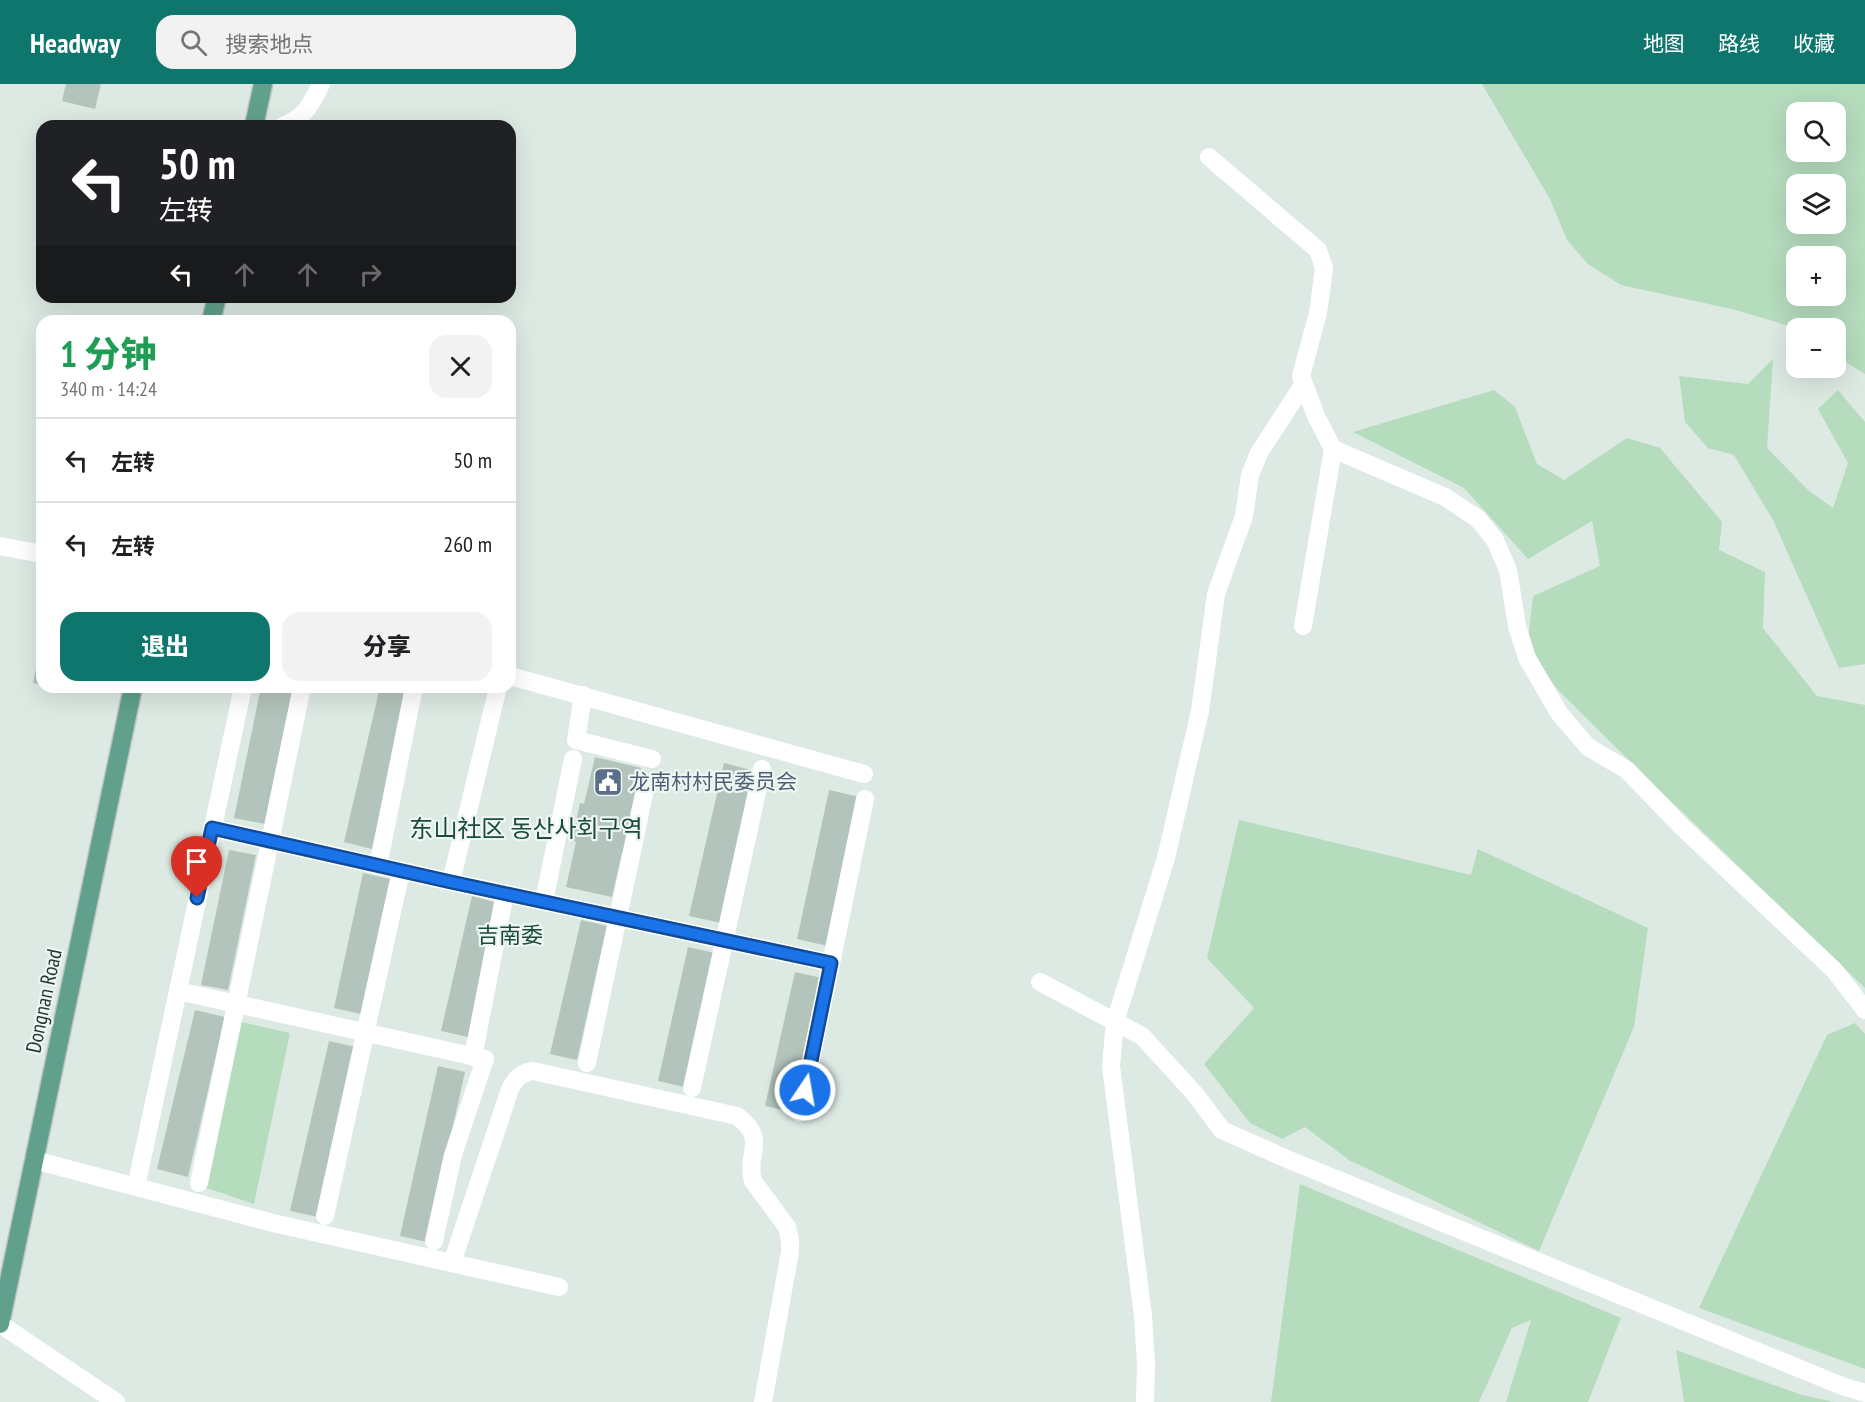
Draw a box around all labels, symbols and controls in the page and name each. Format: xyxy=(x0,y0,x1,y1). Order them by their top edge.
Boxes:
search box xyxy=(156,15,576,69)
text: Headway xyxy=(30,24,120,61)
icon: search xyxy=(177,26,210,59)
text: 搜索地点 xyxy=(225,30,313,58)
text: 地图 xyxy=(1643,30,1685,57)
text: 路线 xyxy=(1718,30,1760,57)
text: 收藏 xyxy=(1793,30,1835,57)
map controls xyxy=(1786,102,1846,378)
button: search xyxy=(1786,102,1846,162)
text: 50 m xyxy=(159,136,236,191)
icon: left xyxy=(60,144,138,222)
button: layers xyxy=(1786,174,1846,234)
text: 左转 xyxy=(159,193,213,227)
button: + xyxy=(1786,246,1846,306)
icon: left xyxy=(165,258,198,291)
icon: ahead xyxy=(228,258,261,291)
icon: ahead xyxy=(291,258,324,291)
icon: right xyxy=(354,258,387,291)
button: − xyxy=(1786,318,1846,378)
text: 1 分钟 xyxy=(60,330,157,377)
button: close xyxy=(429,335,492,398)
text: 340 m · 14:24 xyxy=(60,376,157,402)
icon: left xyxy=(60,444,93,477)
text: 50 m xyxy=(453,446,492,474)
text: 左转 xyxy=(111,448,155,476)
icon: left xyxy=(60,528,93,561)
text: 260 m xyxy=(443,530,492,558)
text: 左转 xyxy=(111,532,155,560)
button: 退出 xyxy=(60,612,270,681)
button: 分享 xyxy=(282,612,492,681)
public building icon: 龙南村村民委员会 xyxy=(592,766,624,798)
place label: 龙南村村民委员会 xyxy=(629,768,797,795)
district label: 东山社区 동산사회구역 xyxy=(409,813,643,844)
pin xyxy=(171,836,222,898)
icon: arrive xyxy=(180,845,213,878)
district label: 吉南委 xyxy=(477,921,543,949)
street label: Dongnan Road xyxy=(19,946,68,1055)
position arrow xyxy=(773,1058,837,1122)

